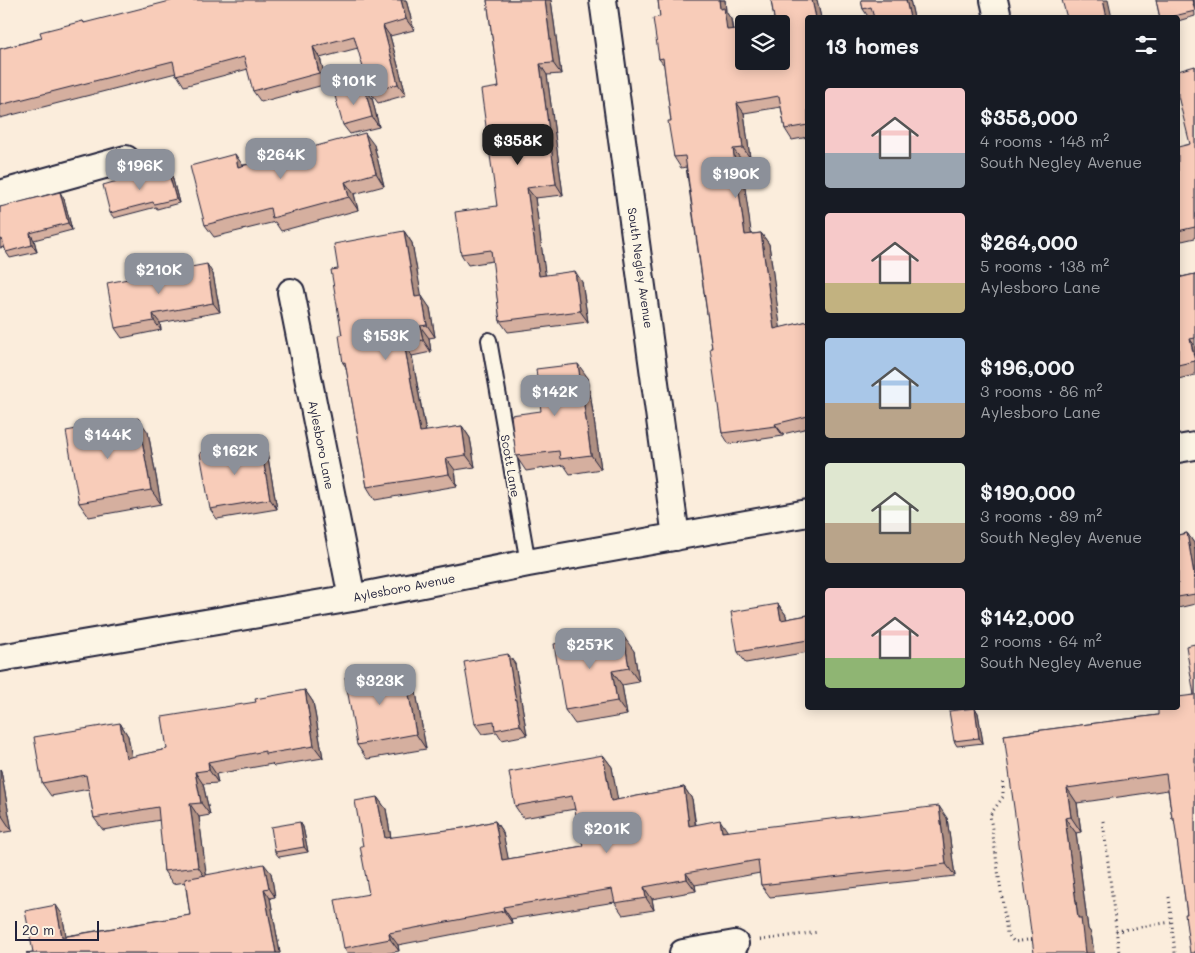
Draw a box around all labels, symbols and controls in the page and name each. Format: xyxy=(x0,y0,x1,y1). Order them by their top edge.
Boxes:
map controls xyxy=(735,15,790,70)
button: layers xyxy=(735,15,790,70)
icon: filters xyxy=(1132,31,1160,59)
text: 13 homes xyxy=(825,32,919,59)
pin: $101K xyxy=(319,64,389,106)
text: $101K xyxy=(332,69,376,90)
text: $358,000 xyxy=(980,103,1078,130)
icon: home xyxy=(865,108,925,168)
pin: $358K xyxy=(483,124,553,166)
text: $358K xyxy=(493,129,543,150)
text: 4 rooms · 148 m² xyxy=(980,130,1109,151)
pin: $264K xyxy=(246,138,316,180)
text: $264K xyxy=(256,143,306,164)
pin: $196K xyxy=(105,148,175,191)
text: South Negley Avenue xyxy=(980,151,1142,172)
text: $196K xyxy=(117,154,163,175)
pin: $190K xyxy=(701,156,771,199)
text: $190K xyxy=(712,162,760,183)
street label: South Negley Avenue xyxy=(625,207,657,329)
text: $264,000 xyxy=(980,228,1078,255)
icon: home xyxy=(865,233,925,293)
pin: $210K xyxy=(124,252,194,295)
text: 5 rooms · 138 m² xyxy=(980,255,1109,276)
text: $210K xyxy=(136,258,182,279)
text: Aylesboro Lane xyxy=(980,276,1101,297)
pin: $153K xyxy=(351,318,421,361)
text: $153K xyxy=(363,324,409,345)
text: $196,000 xyxy=(980,353,1075,380)
icon: home xyxy=(865,358,925,418)
pin: $142K xyxy=(520,374,590,417)
text: $142K xyxy=(532,380,578,401)
text: 3 rooms · 86 m² xyxy=(980,380,1103,401)
street label: Aylesboro Lane xyxy=(305,399,338,491)
text: Aylesboro Lane xyxy=(980,401,1101,422)
pin: $144K xyxy=(73,418,143,460)
text: $144K xyxy=(84,423,132,444)
street label: Scott Lane xyxy=(498,433,524,498)
pin: $162K xyxy=(200,434,270,476)
text: $162K xyxy=(212,439,258,460)
text: $190,000 xyxy=(980,478,1075,505)
icon: home xyxy=(865,483,925,543)
text: 3 rooms · 89 m² xyxy=(980,505,1102,526)
text: South Negley Avenue xyxy=(980,526,1142,547)
street label: Aylesboro Avenue xyxy=(351,569,456,605)
text: $142,000 xyxy=(980,603,1074,630)
icon: home xyxy=(865,608,925,668)
pin: $257K xyxy=(555,628,625,670)
text: 2 rooms · 64 m² xyxy=(980,630,1102,651)
text: $257K xyxy=(566,633,614,654)
text: South Negley Avenue xyxy=(980,651,1142,672)
pin: $323K xyxy=(345,664,415,706)
text: $323K xyxy=(356,669,404,690)
pin: $201K xyxy=(572,812,642,854)
text: $201K xyxy=(584,817,630,838)
scale bar xyxy=(15,918,99,941)
text: 20 m xyxy=(22,920,54,939)

